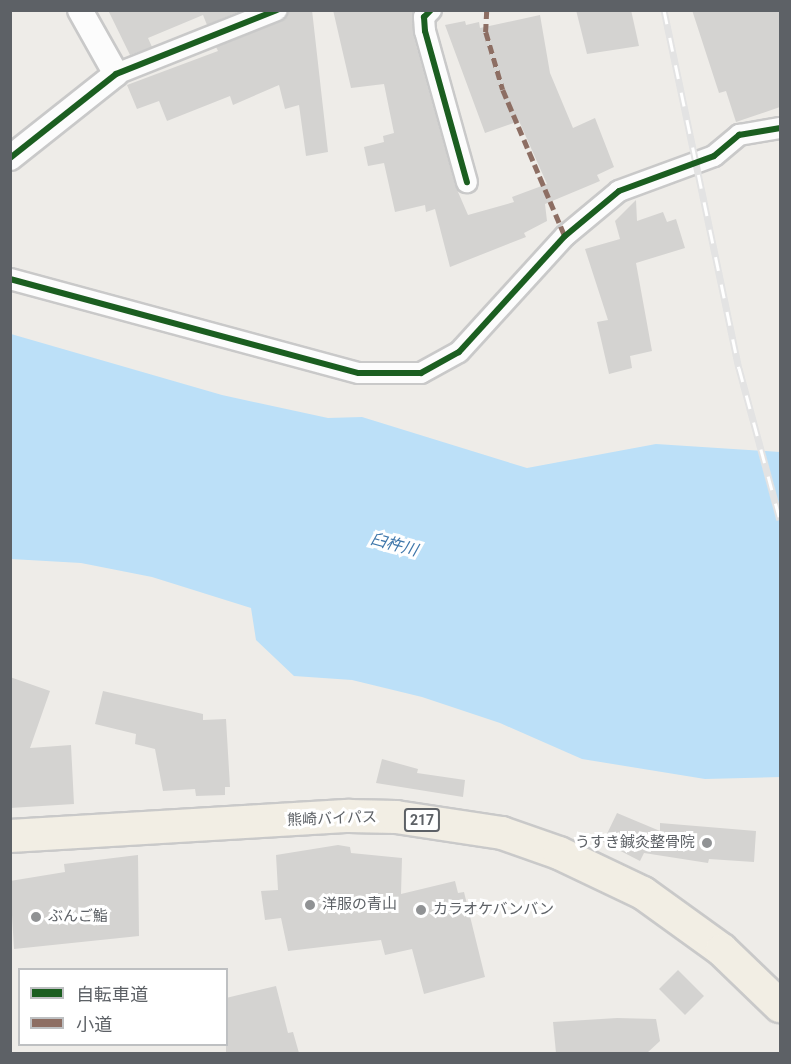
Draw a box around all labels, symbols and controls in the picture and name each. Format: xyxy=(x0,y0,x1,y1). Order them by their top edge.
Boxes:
water label: 臼杵川 xyxy=(368,530,420,560)
street label: 熊崎バイパス xyxy=(287,808,377,830)
road number: 217 xyxy=(402,809,442,831)
place label: うすき鍼灸整骨院 xyxy=(575,834,695,852)
marker: うすき鍼灸整骨院 xyxy=(700,836,714,850)
place label: 洋服の青山 xyxy=(322,896,397,914)
marker: 洋服の青山 xyxy=(303,898,317,912)
place label: カラオケバンバン xyxy=(433,901,553,919)
marker: カラオケバンバン xyxy=(414,903,428,917)
place label: ぶんご鮨 xyxy=(48,908,108,926)
marker: ぶんご鮨 xyxy=(29,910,43,924)
legend xyxy=(18,968,228,1046)
text: 自転車道 xyxy=(76,984,148,1005)
text: 小道 xyxy=(76,1014,112,1035)

